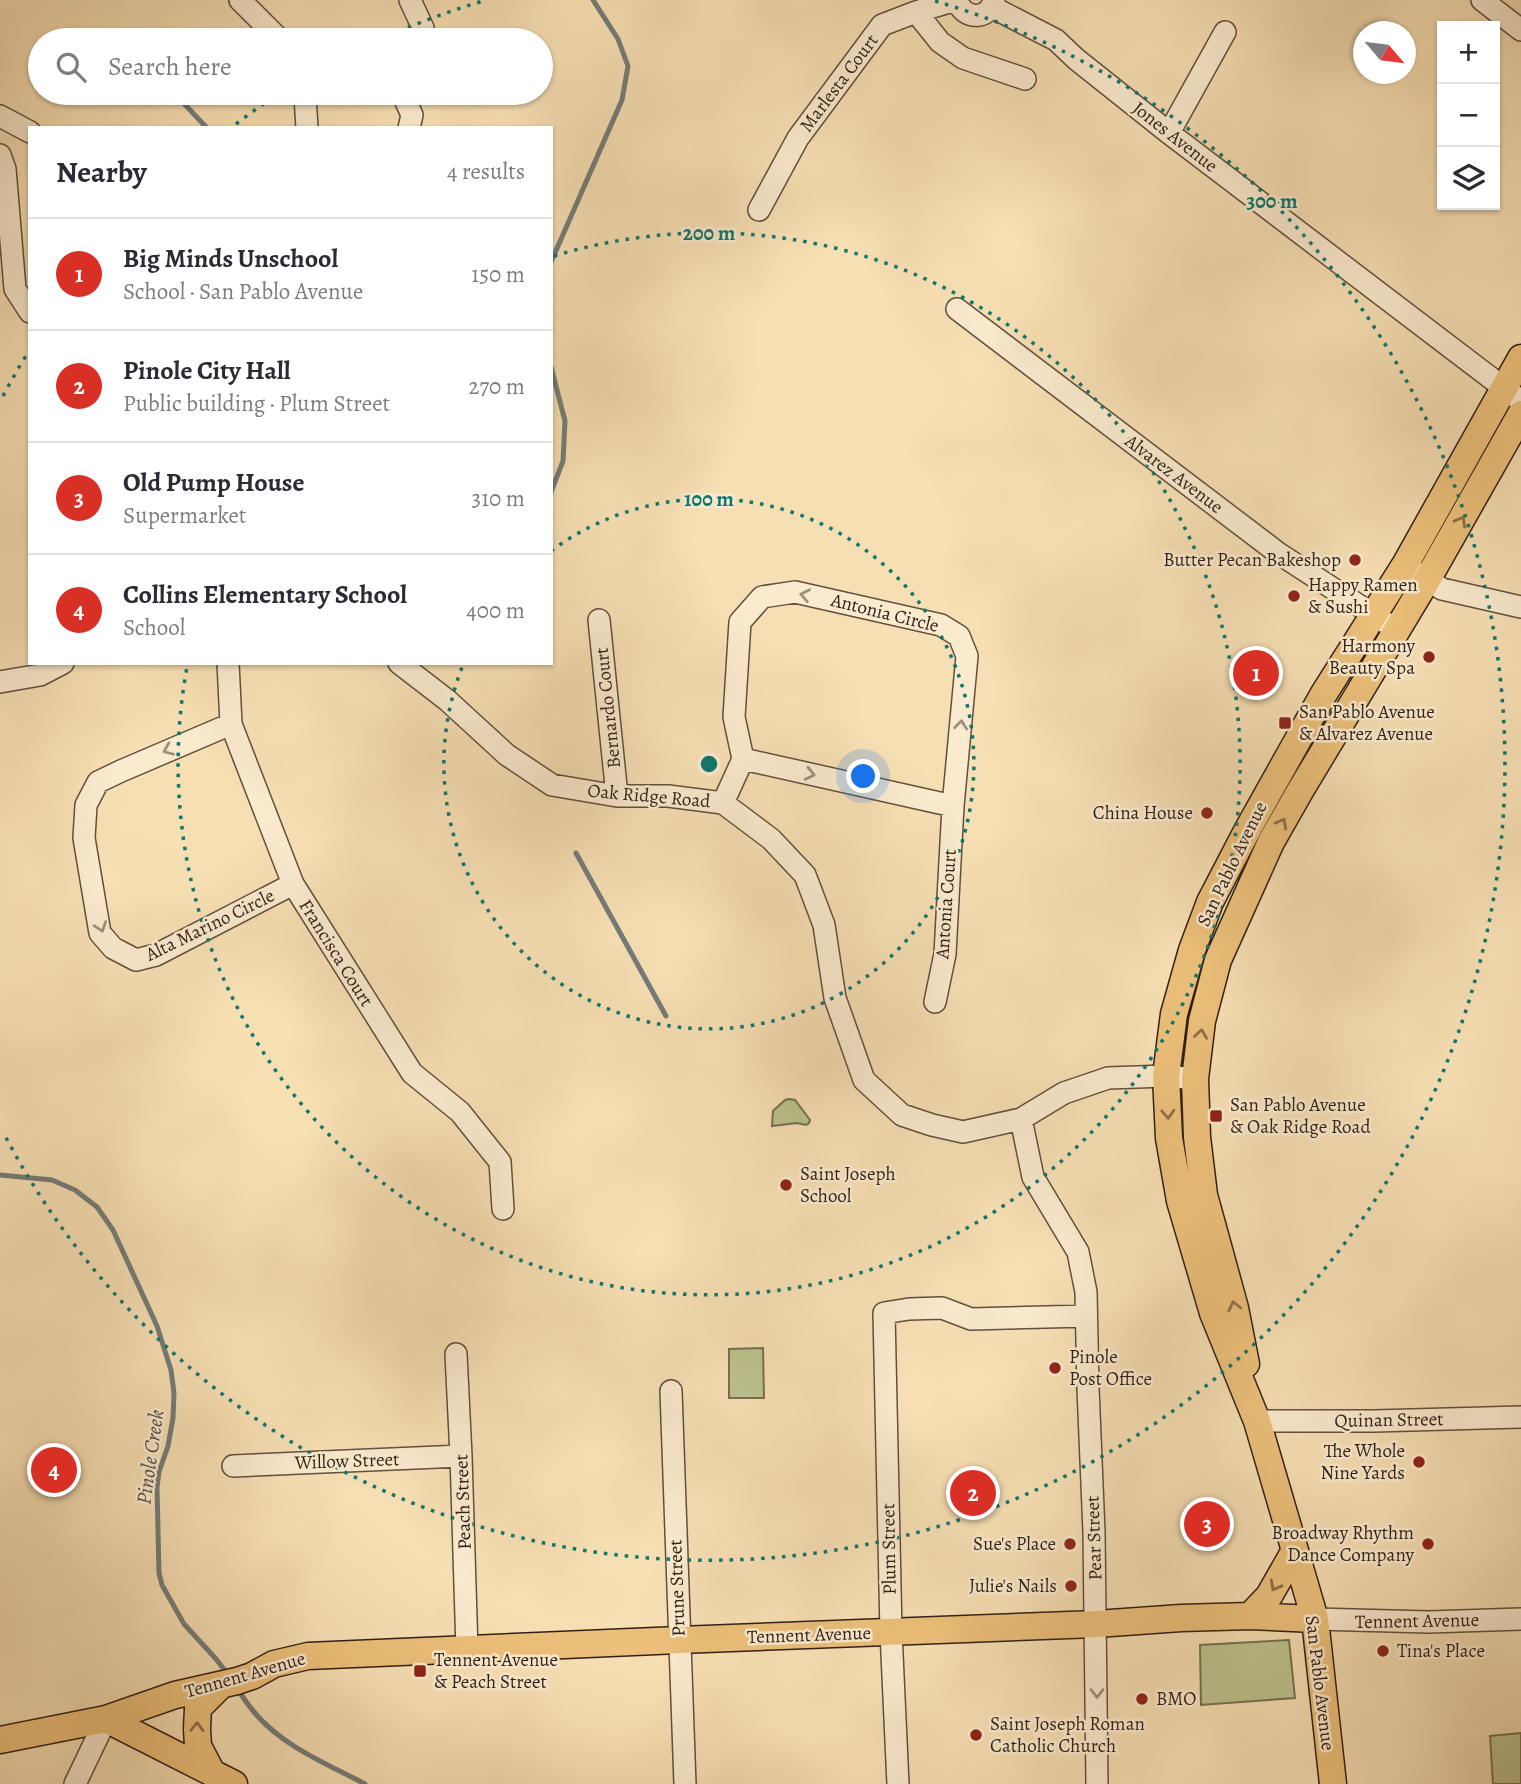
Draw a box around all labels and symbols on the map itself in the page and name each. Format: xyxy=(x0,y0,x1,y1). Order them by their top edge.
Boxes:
north arrow xyxy=(1353,21,1416,84)
street label: Marlesta Court xyxy=(794,29,884,137)
street label: Jones Avenue xyxy=(1127,95,1223,179)
text: 300 m xyxy=(1246,187,1298,215)
text: 200 m xyxy=(683,219,736,247)
street label: Alvarez Avenue xyxy=(1119,428,1229,520)
text: 100 m xyxy=(684,485,734,513)
one-way arrow xyxy=(1453,515,1466,528)
place label: Butter Pecan Bakeshop xyxy=(1163,547,1341,573)
marker: Butter Pecan Bakeshop xyxy=(1347,552,1363,568)
place label: Happy Ramen & Sushi xyxy=(1308,572,1418,620)
street label: Antonia Circle xyxy=(827,587,942,639)
one-way arrow xyxy=(799,588,811,603)
marker: Happy Ramen & Sushi xyxy=(1286,588,1302,604)
place label: Harmony Beauty Spa xyxy=(1329,633,1416,681)
street label: Bernardo Court xyxy=(589,646,627,770)
pin: 1 xyxy=(1233,647,1279,699)
marker: Harmony Beauty Spa xyxy=(1421,649,1437,665)
place label: San Pablo Avenue & Alvarez Avenue xyxy=(1299,699,1435,747)
marker: San Pablo Avenue & Alvarez Avenue xyxy=(1277,715,1293,731)
one-way arrow xyxy=(953,719,968,731)
one-way arrow xyxy=(163,742,175,756)
centre of rings xyxy=(697,752,721,776)
your location xyxy=(846,759,880,793)
one-way arrow xyxy=(804,766,816,780)
street label: Oak Ridge Road xyxy=(586,778,712,814)
street label: San Pablo Avenue xyxy=(1191,797,1273,931)
place label: China House xyxy=(1093,800,1193,826)
marker: China House xyxy=(1199,805,1215,821)
one-way arrow xyxy=(1274,818,1287,831)
street label: Antonia Court xyxy=(929,848,963,961)
street label: Alta Marino Circle xyxy=(140,883,279,968)
street label: Francisca Court xyxy=(293,894,379,1012)
one-way arrow xyxy=(93,920,107,933)
one-way arrow xyxy=(1193,1029,1208,1040)
place label: San Pablo Avenue & Oak Ridge Road xyxy=(1230,1092,1371,1140)
one-way arrow xyxy=(1160,1108,1175,1119)
marker: San Pablo Avenue & Oak Ridge Road xyxy=(1208,1108,1224,1124)
place label: Saint Joseph School xyxy=(800,1161,896,1209)
marker: Saint Joseph School xyxy=(778,1177,794,1193)
one-way arrow xyxy=(1228,1300,1242,1312)
place label: Pinole Post Office xyxy=(1069,1344,1152,1392)
marker: Pinole Post Office xyxy=(1047,1360,1063,1376)
street label: Quinan Street xyxy=(1334,1406,1444,1434)
water label: Pinole Creek xyxy=(129,1408,171,1506)
place label: The Whole Nine Yards xyxy=(1321,1438,1405,1486)
pin: 4 xyxy=(31,1444,77,1496)
street label: Willow Street xyxy=(293,1446,400,1476)
street label: Peach Street xyxy=(448,1454,478,1550)
marker: The Whole Nine Yards xyxy=(1411,1454,1427,1470)
pin: 2 xyxy=(950,1467,996,1519)
street label: Pear Street xyxy=(1080,1495,1108,1581)
pin: 3 xyxy=(1184,1498,1230,1550)
street label: Plum Street xyxy=(875,1503,903,1595)
place label: Broadway Rhythm Dance Company xyxy=(1272,1520,1415,1568)
place label: Sue's Place xyxy=(973,1531,1056,1557)
marker: Sue's Place xyxy=(1062,1536,1078,1552)
marker: Broadway Rhythm Dance Company xyxy=(1420,1536,1436,1552)
street label: Prune Street xyxy=(662,1539,692,1637)
place label: Julie's Nails xyxy=(969,1573,1057,1599)
marker: Julie's Nails xyxy=(1063,1578,1079,1594)
one-way arrow xyxy=(1270,1579,1283,1592)
street label: Tennent Avenue xyxy=(1355,1607,1479,1635)
street label: San Pablo Avenue xyxy=(1299,1614,1341,1752)
street label: Tennent Avenue xyxy=(747,1620,871,1650)
place label: Tina's Place xyxy=(1397,1638,1485,1664)
marker: Tina's Place xyxy=(1375,1643,1391,1659)
street label: Tennent Avenue xyxy=(182,1645,308,1705)
place label: Tennent Avenue & Peach Street xyxy=(434,1647,558,1695)
marker: Tennent Avenue & Peach Street xyxy=(412,1663,428,1679)
place label: BMO xyxy=(1156,1686,1196,1712)
one-way arrow xyxy=(1089,1688,1105,1698)
marker: BMO xyxy=(1134,1691,1150,1707)
place label: Saint Joseph Roman Catholic Church xyxy=(990,1711,1145,1759)
one-way arrow xyxy=(190,1721,205,1732)
marker: Saint Joseph Roman Catholic Church xyxy=(968,1727,984,1743)

